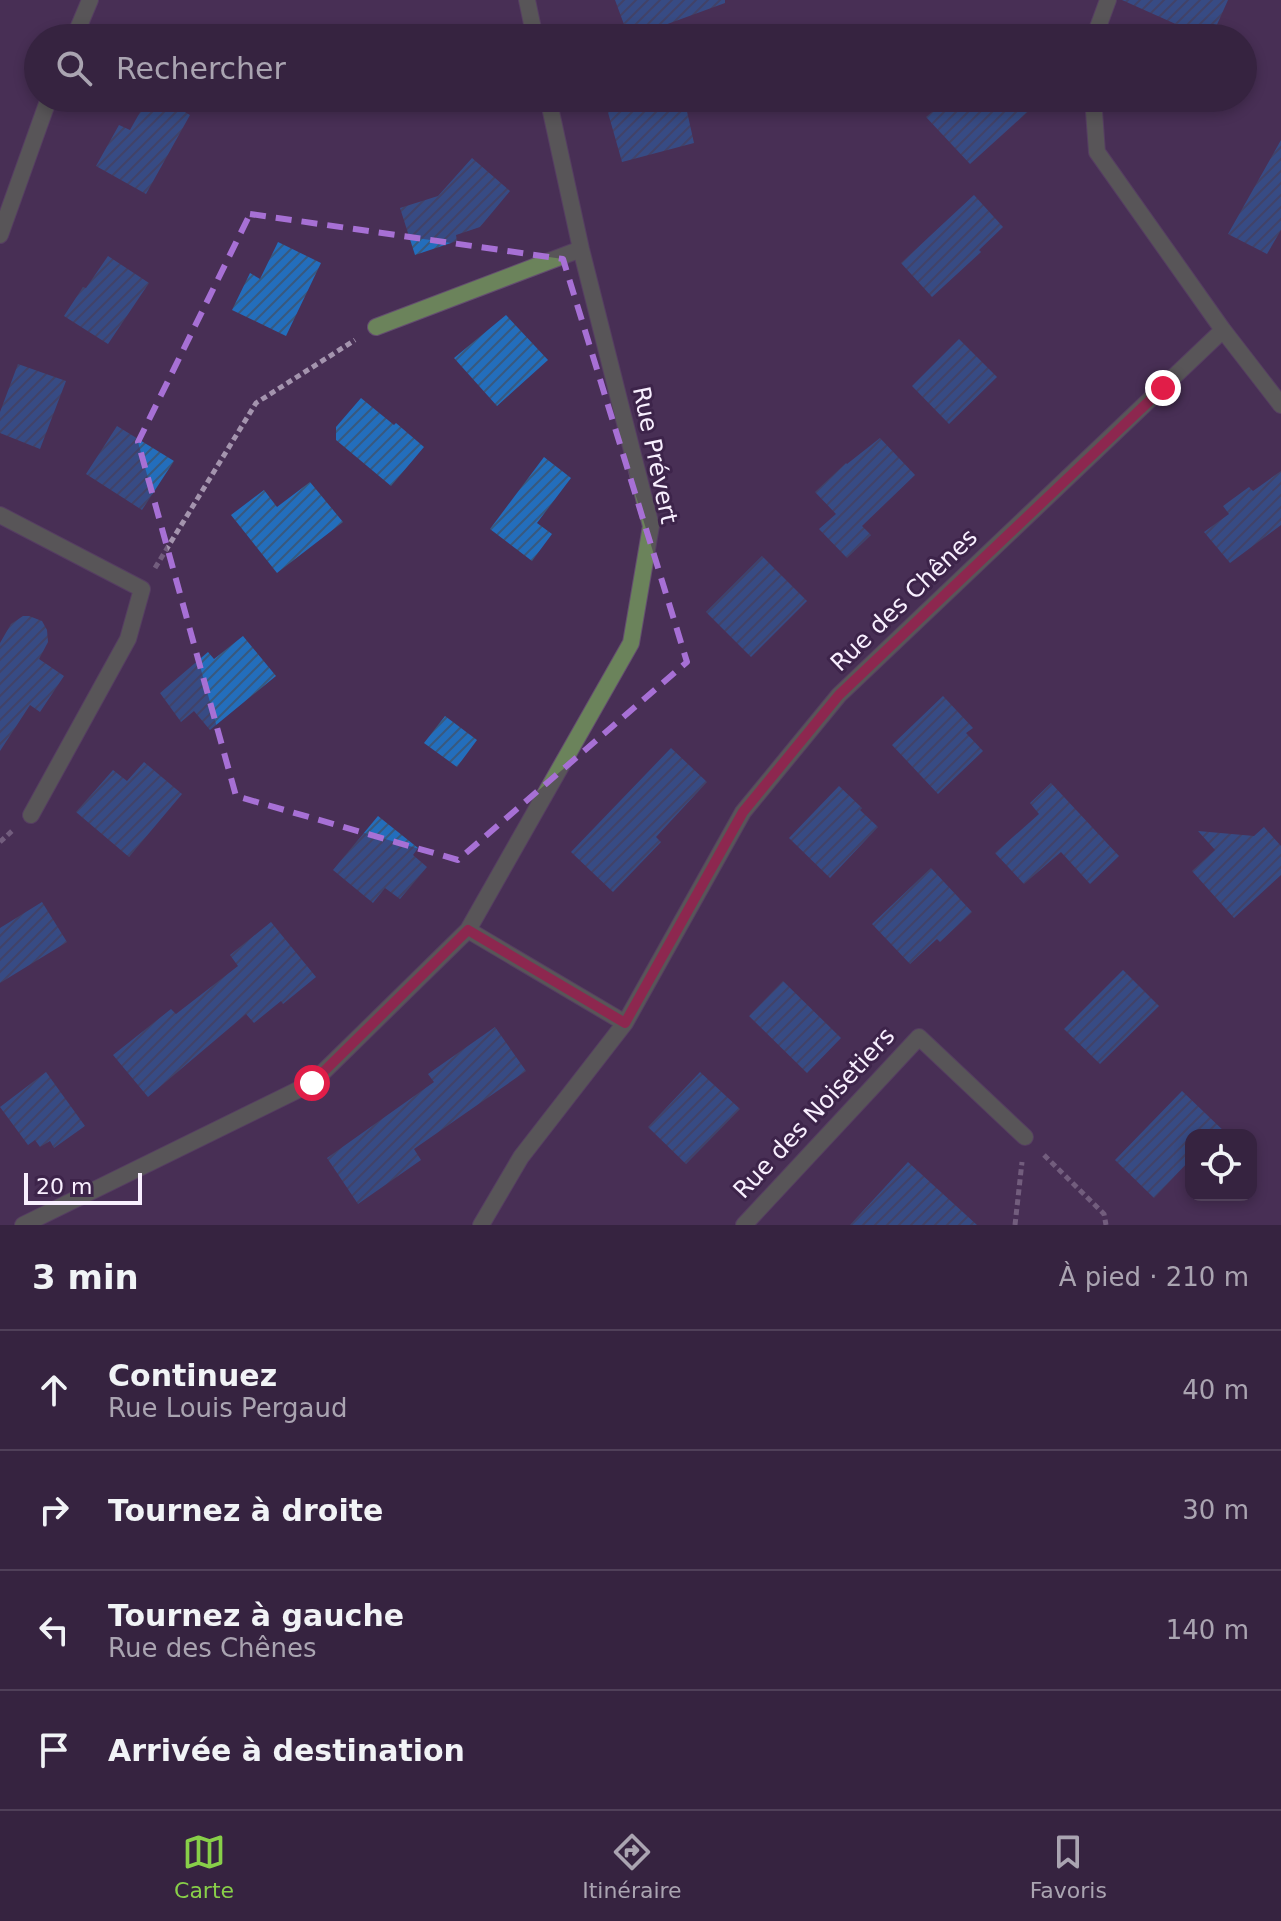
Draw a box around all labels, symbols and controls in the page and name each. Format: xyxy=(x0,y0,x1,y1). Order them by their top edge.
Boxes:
search box xyxy=(24,24,1257,112)
icon: search xyxy=(52,46,96,90)
text: Rechercher xyxy=(116,51,286,86)
route end xyxy=(1145,370,1181,406)
street label: Rue Prévert xyxy=(627,384,683,526)
street label: Rue des Chênes xyxy=(825,523,983,677)
street label: Rue des Noisetiers xyxy=(728,1022,900,1204)
route start xyxy=(294,1065,330,1101)
map controls xyxy=(1185,1129,1257,1201)
button: locate xyxy=(1185,1129,1257,1201)
scale bar xyxy=(24,1169,142,1205)
text: 20 m xyxy=(36,1174,92,1199)
text: 3 min xyxy=(32,1257,139,1297)
text: À pied · 210 m xyxy=(1059,1262,1249,1292)
text: Continuez xyxy=(108,1358,277,1393)
icon: ahead xyxy=(32,1368,76,1412)
text: 40 m xyxy=(1182,1375,1249,1405)
text: Rue Louis Pergaud xyxy=(108,1393,347,1423)
icon: right xyxy=(32,1488,76,1532)
text: Tournez à droite xyxy=(108,1493,383,1528)
text: 30 m xyxy=(1182,1495,1249,1525)
text: Tournez à gauche xyxy=(108,1598,404,1633)
icon: left xyxy=(32,1608,76,1652)
text: 140 m xyxy=(1166,1615,1249,1645)
text: Rue des Chênes xyxy=(108,1633,317,1663)
icon: arrive xyxy=(32,1728,76,1772)
text: Arrivée à destination xyxy=(108,1733,465,1768)
tab: Carte xyxy=(174,1830,234,1903)
tab: Itinéraire xyxy=(582,1830,682,1903)
tab: Favoris xyxy=(1030,1830,1107,1903)

